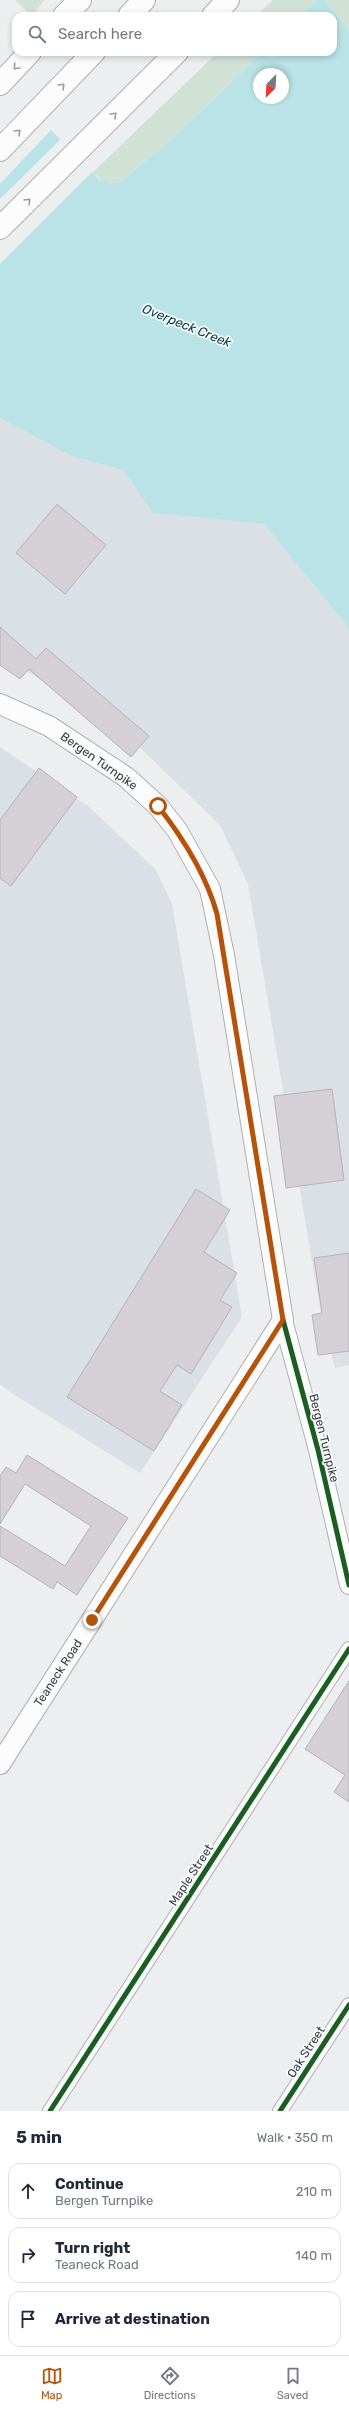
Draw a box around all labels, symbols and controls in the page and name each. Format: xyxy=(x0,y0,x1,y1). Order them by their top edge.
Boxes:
search box xyxy=(12,12,337,56)
icon: search xyxy=(26,23,48,45)
text: Search here xyxy=(58,25,142,43)
one-way arrow xyxy=(13,62,21,70)
north arrow xyxy=(253,68,289,104)
one-way arrow xyxy=(57,83,65,91)
one-way arrow xyxy=(109,112,117,120)
one-way arrow xyxy=(13,129,20,137)
one-way arrow xyxy=(23,198,31,206)
water label: Overpeck Creek xyxy=(140,301,234,350)
street label: Bergen Turnpike xyxy=(58,729,140,793)
route start xyxy=(149,797,167,815)
street label: Bergen Turnpike xyxy=(306,1392,342,1484)
route end xyxy=(83,1611,101,1629)
street label: Teaneck Road xyxy=(31,1637,85,1709)
street label: Maple Street xyxy=(166,1841,216,1908)
street label: Oak Street xyxy=(284,2023,328,2080)
text: 5 min xyxy=(16,2127,62,2147)
text: Walk · 350 m xyxy=(257,2130,333,2145)
text: Continue xyxy=(55,2175,124,2193)
icon: ahead xyxy=(17,2180,39,2202)
text: 210 m xyxy=(296,2184,332,2199)
text: Bergen Turnpike xyxy=(55,2193,153,2208)
text: Turn right xyxy=(55,2239,130,2257)
icon: right xyxy=(17,2244,39,2266)
text: 140 m xyxy=(295,2248,332,2263)
text: Teaneck Road xyxy=(55,2257,139,2272)
icon: arrive xyxy=(17,2308,39,2330)
text: Arrive at destination xyxy=(55,2310,210,2328)
tab: Map xyxy=(41,2365,63,2402)
tab: Directions xyxy=(144,2365,196,2402)
tab: Saved xyxy=(277,2365,308,2402)

